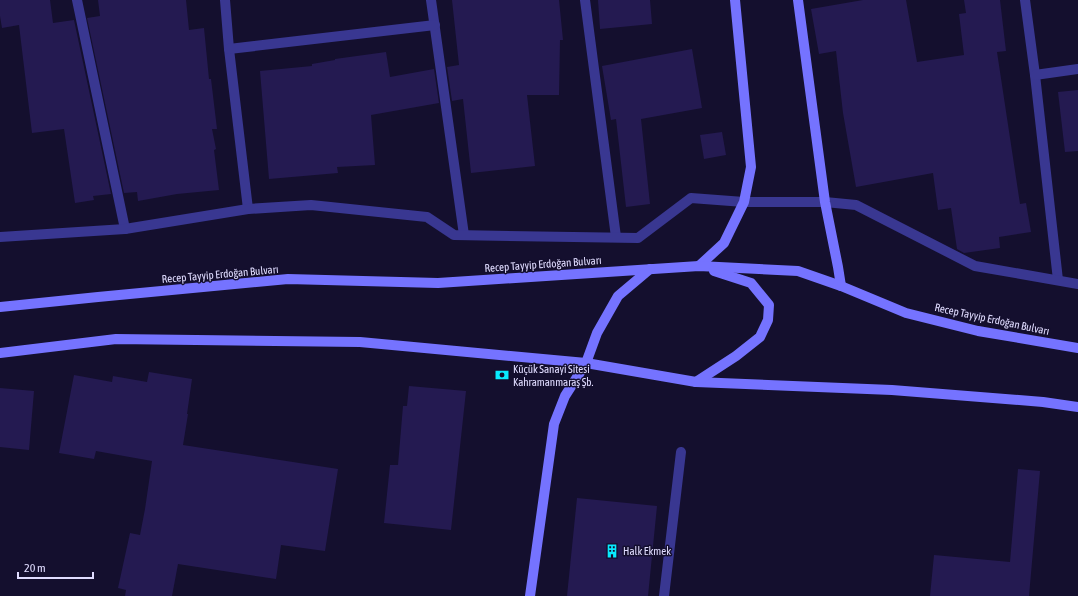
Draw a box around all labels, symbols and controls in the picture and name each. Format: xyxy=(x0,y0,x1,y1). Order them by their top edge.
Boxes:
street label: Recep Tayyip Erdoğan Bulvarı xyxy=(484,254,602,274)
street label: Recep Tayyip Erdoğan Bulvarı xyxy=(161,263,279,285)
street label: Recep Tayyip Erdoğan Bulvarı xyxy=(933,301,1051,337)
place label: Küçük Sanayi Sitesi Kahramanmaraş Şb. xyxy=(513,363,594,388)
bank icon: Küçük Sanayi Sitesi Kahramanmaraş Şb. xyxy=(494,367,510,383)
building icon: Halk Ekmek xyxy=(604,543,620,559)
place label: Halk Ekmek xyxy=(623,545,671,557)
scale bar xyxy=(18,554,93,580)
text: 20 m xyxy=(24,561,46,575)

